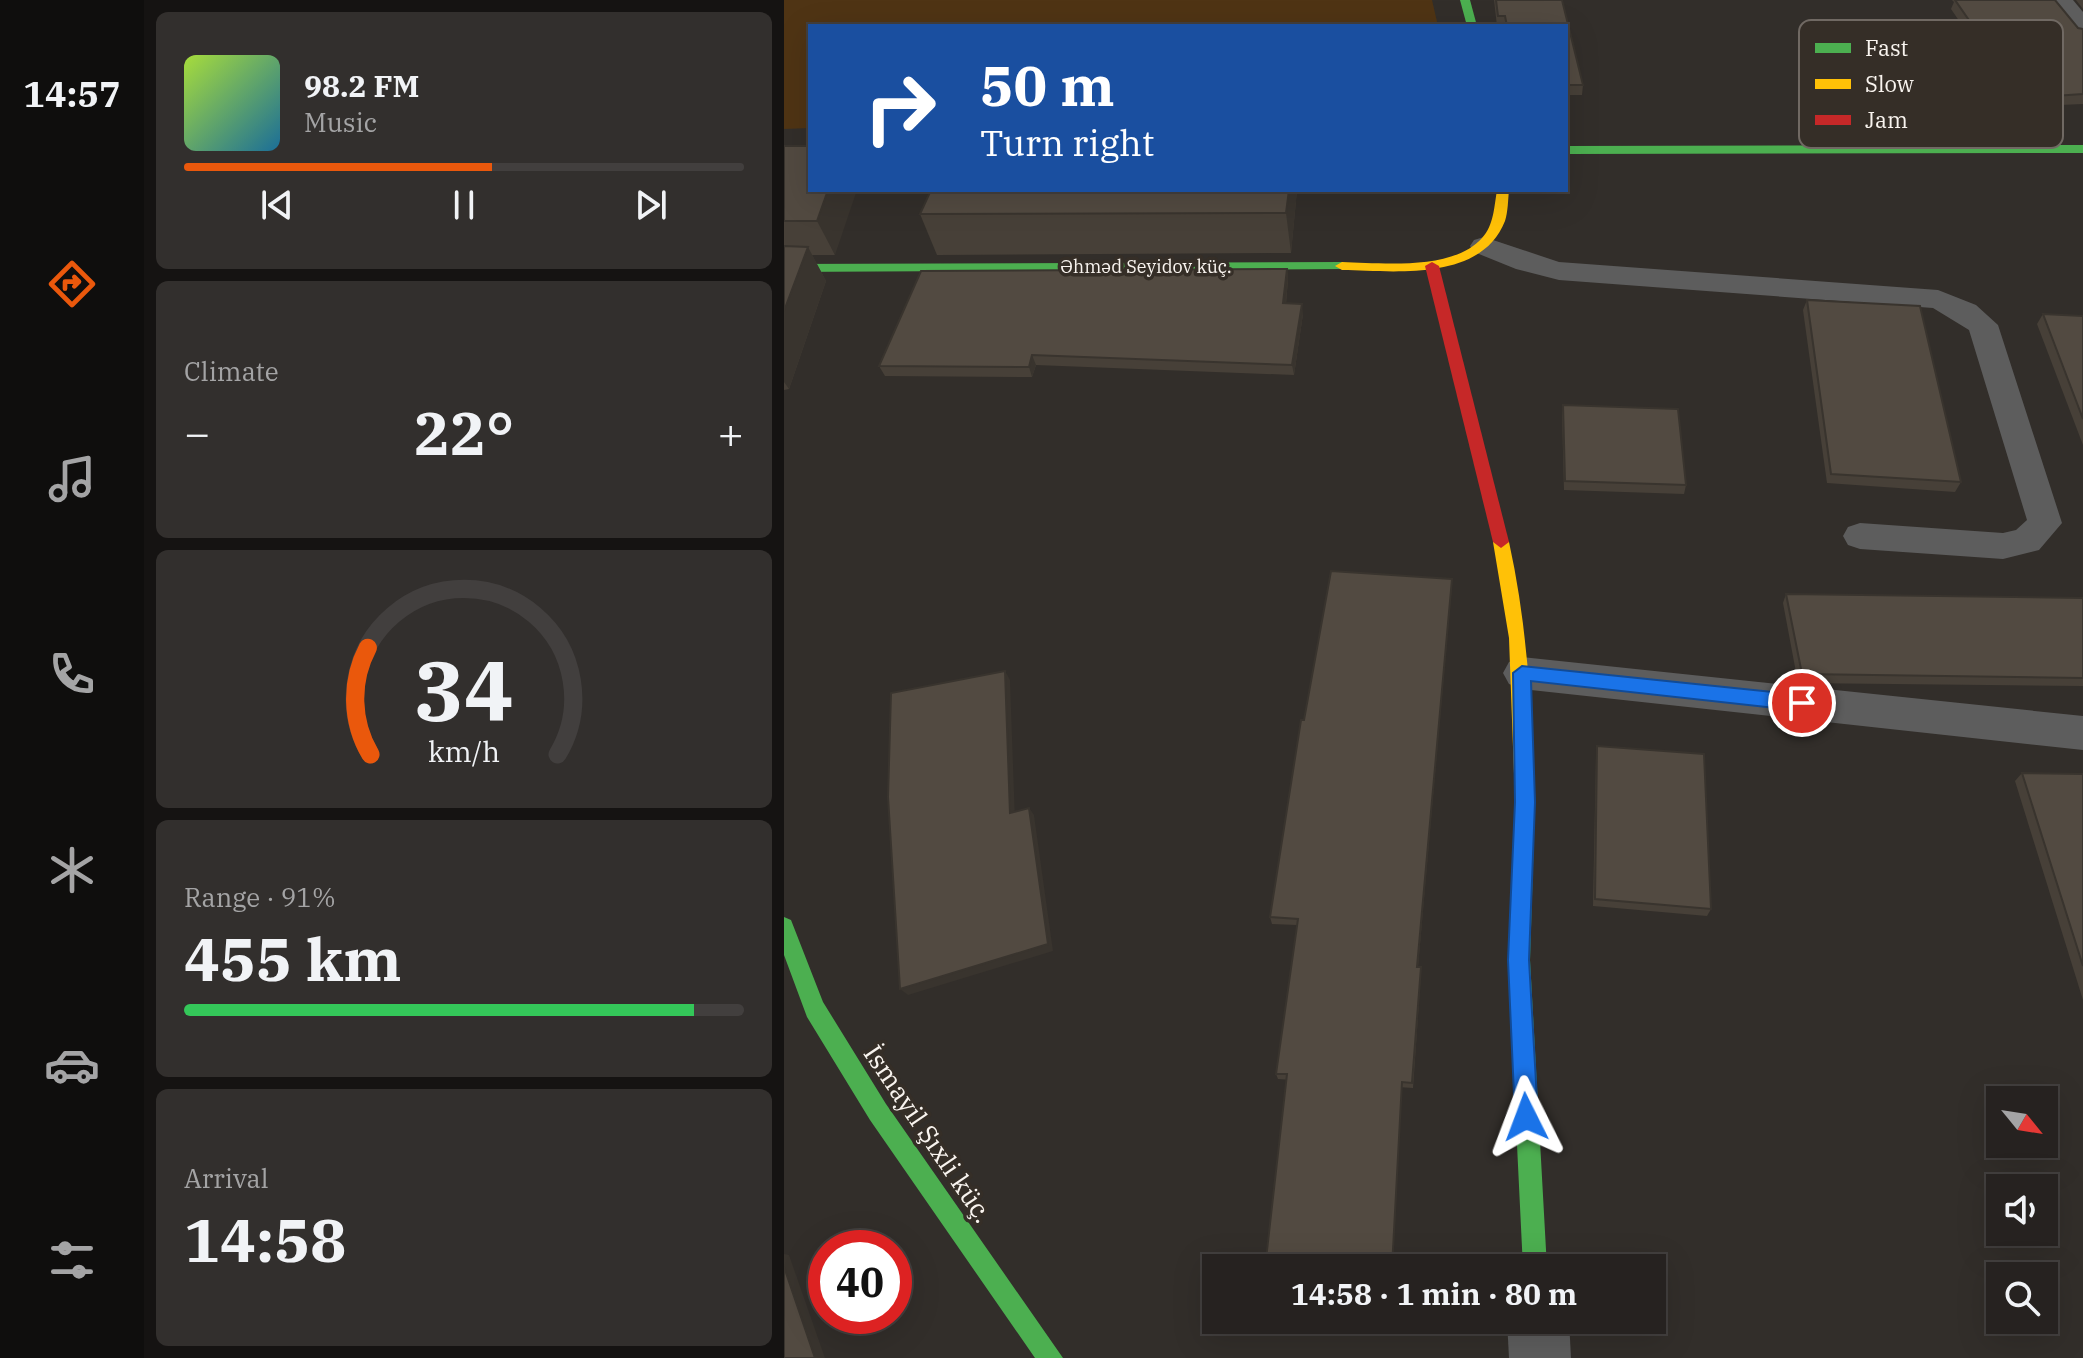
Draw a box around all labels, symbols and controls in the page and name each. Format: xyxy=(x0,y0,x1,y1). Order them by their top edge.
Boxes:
legend xyxy=(1799,20,2063,148)
text: Fast xyxy=(1865,33,1908,62)
text: 50 m xyxy=(980,49,1115,121)
icon: right xyxy=(848,56,952,160)
text: 98.2 FM xyxy=(304,66,419,105)
text: Slow xyxy=(1865,69,1914,98)
text: 14:57 xyxy=(23,70,121,117)
text: Music xyxy=(304,105,377,139)
text: Jam xyxy=(1865,105,1908,134)
text: Turn right xyxy=(980,119,1154,166)
icon: previous xyxy=(255,183,299,227)
icon: pause xyxy=(442,183,486,227)
icon: next xyxy=(629,183,673,227)
street label: Əhməd Seyidov küç. xyxy=(1060,255,1232,278)
icon: directions xyxy=(44,256,100,312)
text: Climate xyxy=(184,354,279,388)
text: 22° xyxy=(414,393,514,472)
text: − xyxy=(184,404,210,461)
text: + xyxy=(718,404,744,461)
icon: music xyxy=(44,451,100,507)
text: 34 xyxy=(414,636,514,744)
icon: phone xyxy=(44,646,100,702)
pin xyxy=(1768,669,1836,737)
icon: arrive xyxy=(1780,681,1824,725)
text: km/h xyxy=(428,733,500,770)
icon: climate xyxy=(44,842,100,898)
text: Range · 91% xyxy=(184,880,336,914)
text: 455 km xyxy=(184,919,402,998)
icon: car xyxy=(44,1037,100,1093)
street label: İsmayil Şıxli küç. xyxy=(857,1038,1001,1229)
position arrow xyxy=(1484,1075,1568,1159)
north arrow xyxy=(1986,1086,2058,1158)
map controls xyxy=(1986,1086,2058,1334)
text: Arrival xyxy=(184,1161,269,1195)
button: sound xyxy=(1986,1174,2058,1246)
text: 14:58 xyxy=(184,1200,346,1279)
speed limit sign: 40 xyxy=(808,1230,912,1334)
icon: filters xyxy=(44,1232,100,1288)
button: search xyxy=(1986,1262,2058,1334)
text: 14:58 · 1 min · 80 m xyxy=(1291,1274,1577,1313)

